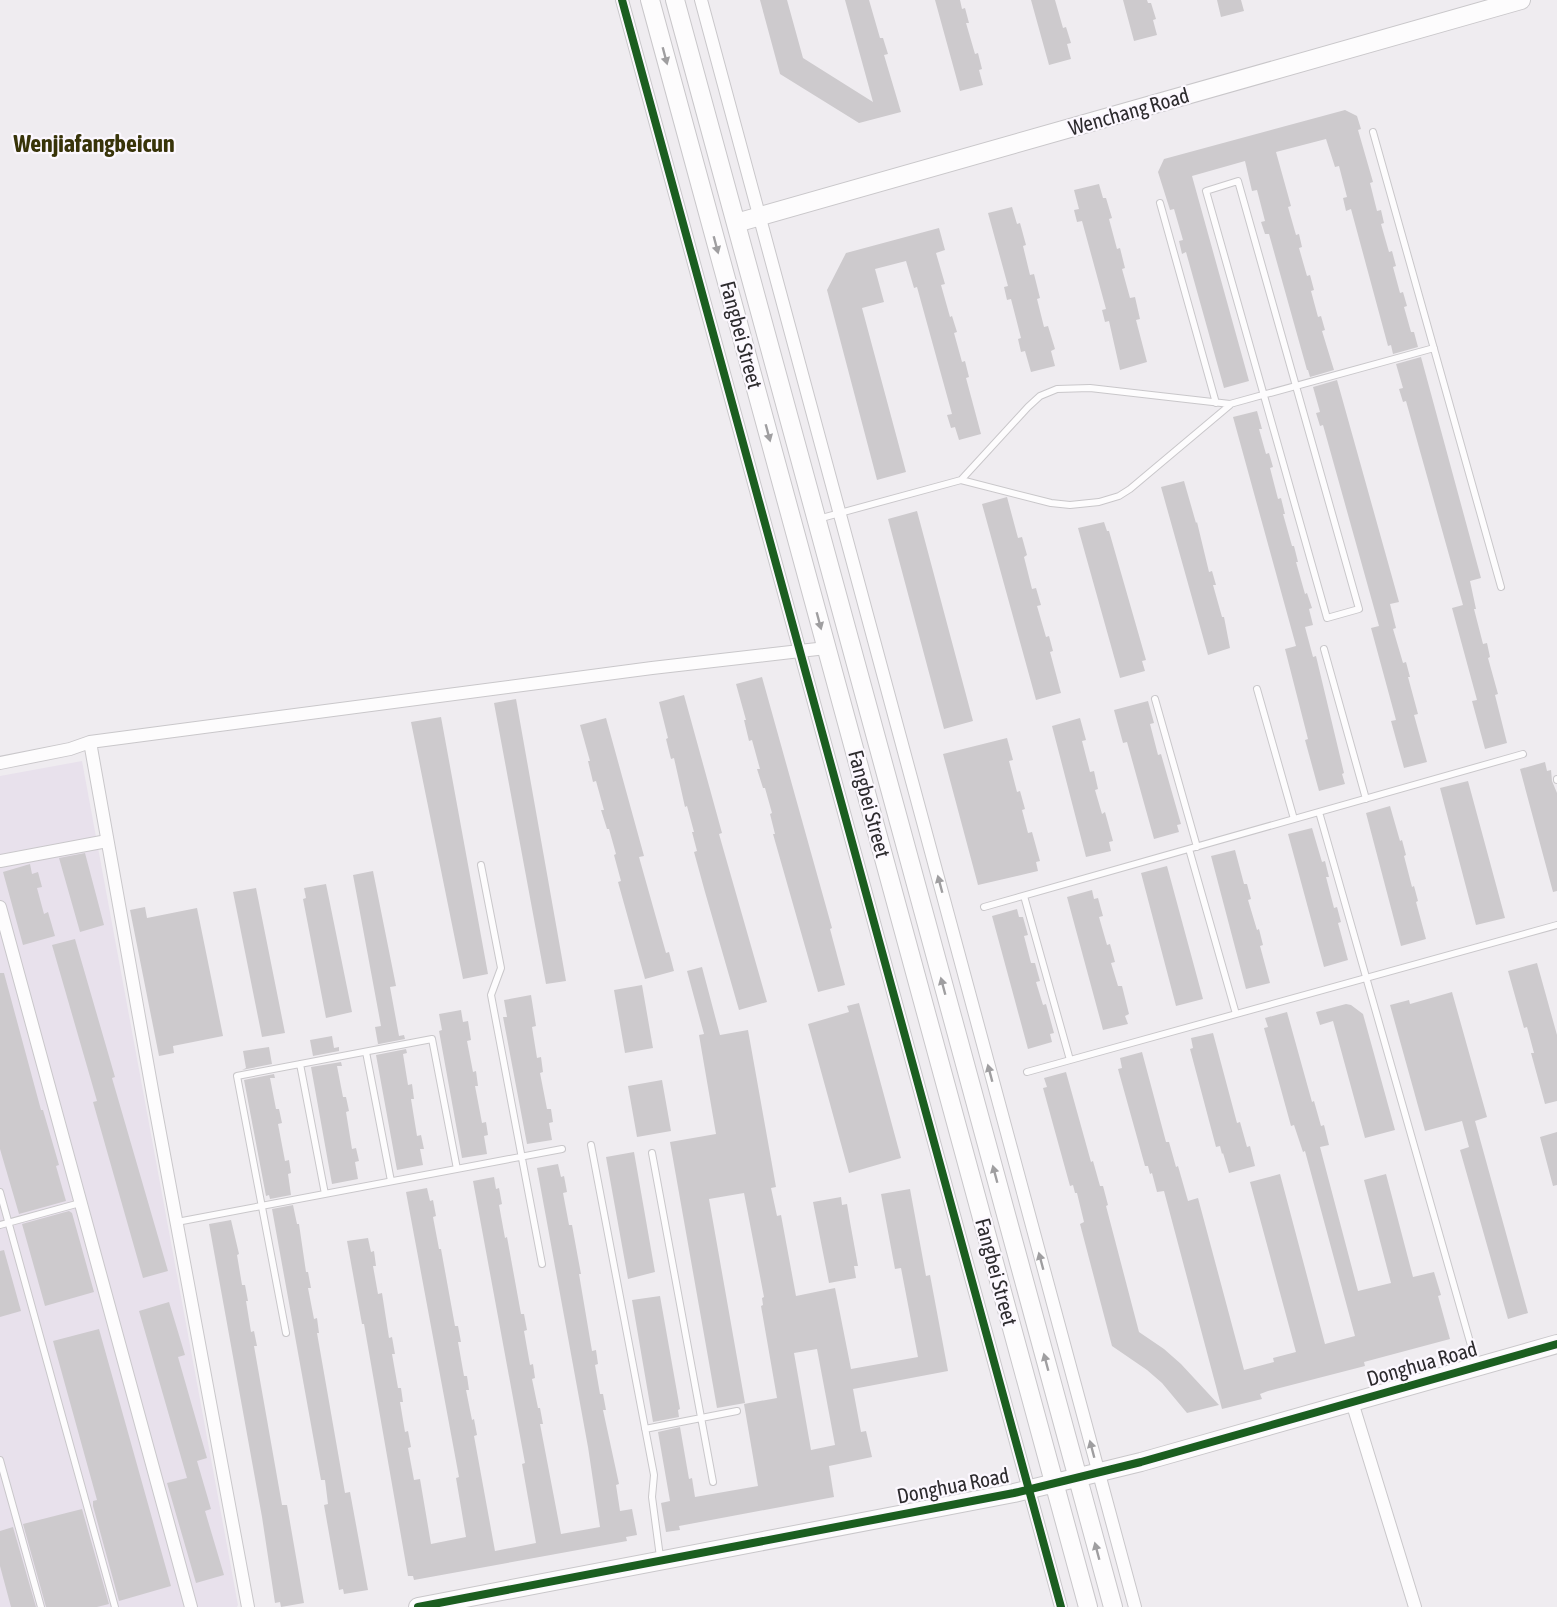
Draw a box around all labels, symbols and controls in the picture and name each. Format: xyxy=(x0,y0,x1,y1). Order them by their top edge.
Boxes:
one-way arrow xyxy=(661,48,670,66)
street label: Wenchang Road xyxy=(1066,82,1192,140)
district label: Wenjiafangbeicun xyxy=(12,130,175,157)
one-way arrow xyxy=(712,235,722,254)
street label: Fangbei Street xyxy=(716,278,768,391)
one-way arrow xyxy=(763,424,773,442)
one-way arrow xyxy=(815,612,824,630)
street label: Fangbei Street xyxy=(844,747,896,860)
one-way arrow xyxy=(934,875,944,894)
one-way arrow xyxy=(938,977,948,995)
one-way arrow xyxy=(985,1063,995,1082)
one-way arrow xyxy=(989,1165,999,1183)
street label: Fangbei Street xyxy=(971,1215,1023,1328)
one-way arrow xyxy=(1036,1252,1045,1270)
street label: Donghua Road xyxy=(1364,1336,1480,1390)
one-way arrow xyxy=(1041,1353,1050,1371)
one-way arrow xyxy=(1087,1440,1096,1458)
street label: Donghua Road xyxy=(895,1462,1011,1508)
one-way arrow xyxy=(1092,1541,1101,1559)

